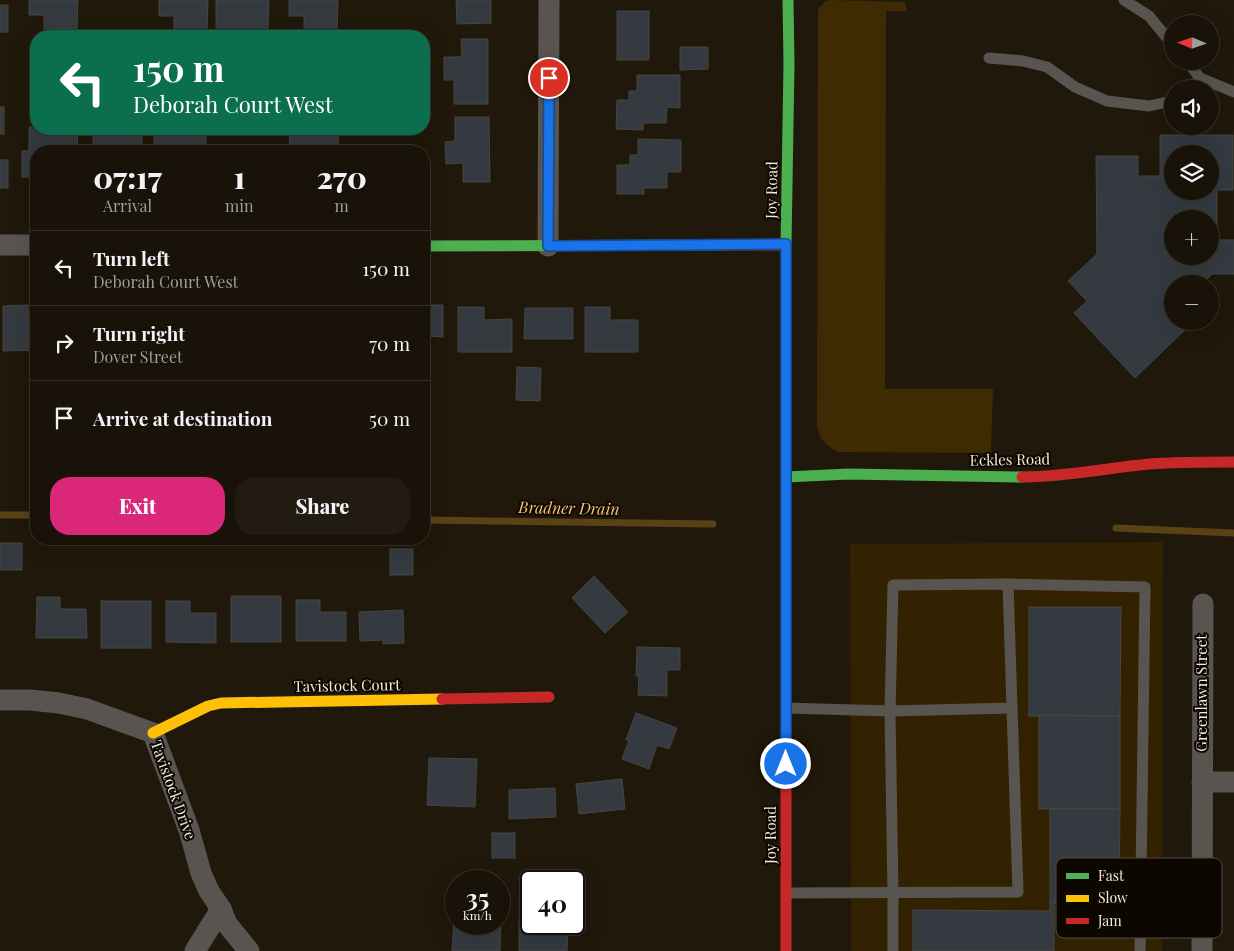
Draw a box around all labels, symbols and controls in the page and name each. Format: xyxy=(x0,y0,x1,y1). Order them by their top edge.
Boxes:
north arrow xyxy=(1164,15,1219,70)
map controls xyxy=(1164,15,1219,330)
text: 150 m xyxy=(133,44,224,91)
icon: left xyxy=(50,50,115,115)
pin xyxy=(528,57,570,99)
icon: arrive xyxy=(535,64,563,92)
button: sound xyxy=(1164,80,1219,135)
text: Deborah Court West xyxy=(133,89,333,119)
button: layers xyxy=(1164,145,1219,200)
text: 07:17 xyxy=(93,157,162,197)
text: 1 xyxy=(233,157,245,197)
text: 270 xyxy=(317,157,367,197)
street label: Joy Road xyxy=(760,161,782,220)
text: Arrival xyxy=(103,195,152,216)
text: min xyxy=(225,195,254,216)
text: m xyxy=(335,195,349,216)
button: + xyxy=(1164,210,1219,265)
text: Turn left xyxy=(93,245,170,271)
icon: left xyxy=(50,254,78,282)
text: 150 m xyxy=(362,255,410,281)
text: Deborah Court West xyxy=(93,271,238,292)
button: − xyxy=(1164,275,1219,330)
text: Turn right xyxy=(93,320,185,346)
icon: right xyxy=(50,329,78,357)
text: 70 m xyxy=(369,330,410,356)
text: Dover Street xyxy=(93,346,183,367)
icon: arrive xyxy=(50,404,78,432)
text: Arrive at destination xyxy=(93,405,273,431)
text: 50 m xyxy=(369,405,410,431)
street label: Eckles Road xyxy=(970,448,1051,470)
button: Exit xyxy=(50,477,225,535)
button: Share xyxy=(235,477,410,535)
water label: Bradner Drain xyxy=(517,496,620,519)
street label: Greenlawn Street xyxy=(1191,634,1211,752)
street label: Tavistock Court xyxy=(293,674,401,696)
street label: Tavistock Drive xyxy=(147,737,201,842)
position arrow xyxy=(759,737,811,789)
street label: Joy Road xyxy=(760,806,780,865)
legend xyxy=(1056,858,1222,938)
text: Fast xyxy=(1098,866,1125,885)
speed limit sign: 40 xyxy=(520,870,585,935)
text: 35 xyxy=(466,880,489,913)
text: Slow xyxy=(1098,888,1128,907)
text: km/h xyxy=(463,907,492,923)
text: Jam xyxy=(1097,911,1122,930)

